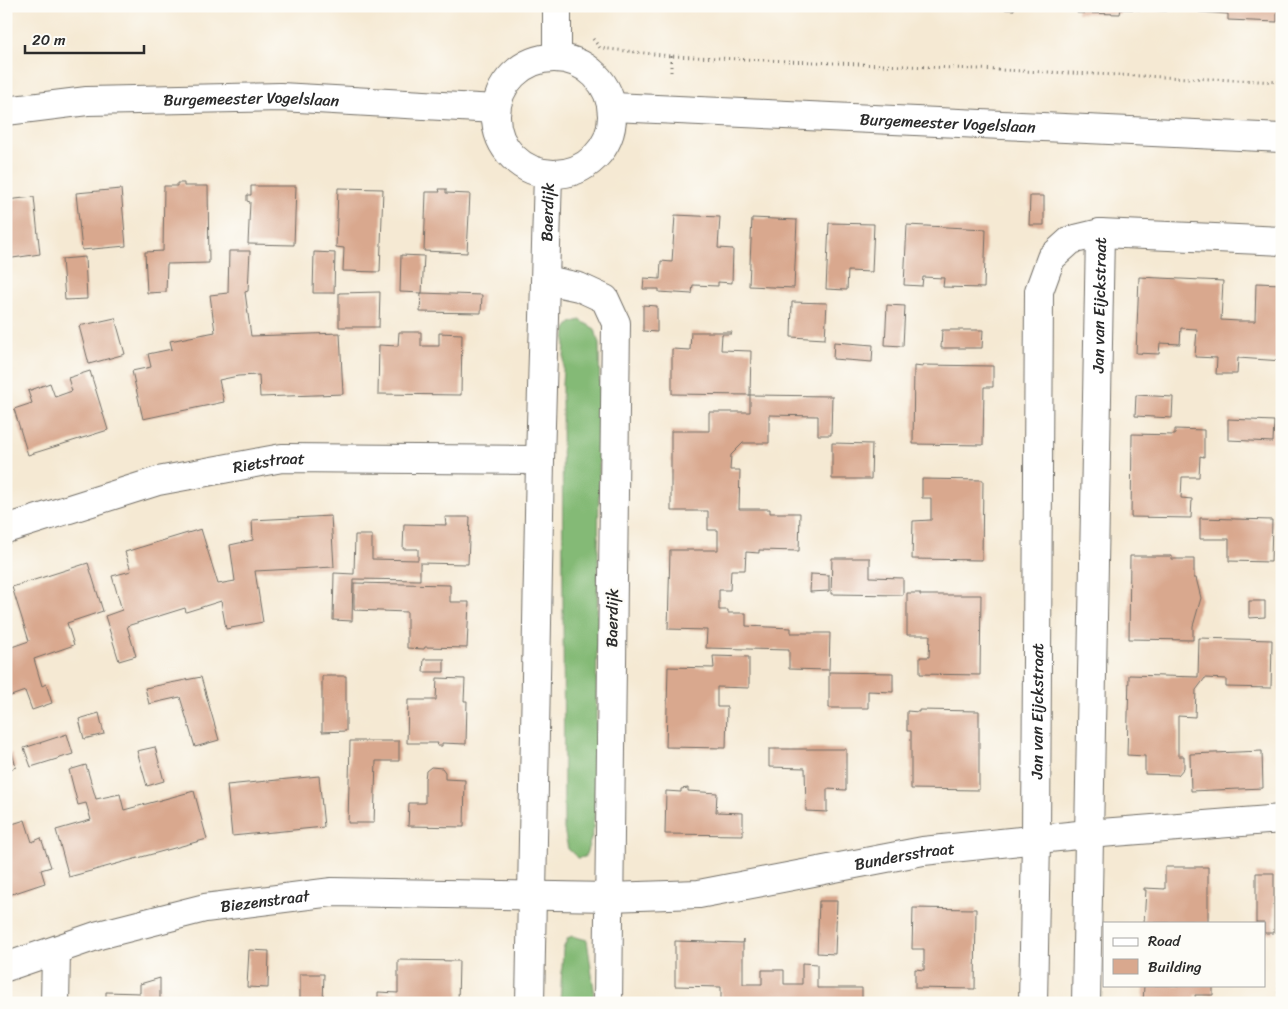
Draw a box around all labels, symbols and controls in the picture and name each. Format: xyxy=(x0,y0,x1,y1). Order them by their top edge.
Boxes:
scale bar xyxy=(25,22,144,54)
text: 20 m xyxy=(32,27,66,53)
street label: Burgemeester Vogelslaan xyxy=(163,82,340,115)
street label: Burgemeester Vogelslaan xyxy=(859,104,1037,141)
street label: Baerdijk xyxy=(532,182,562,242)
street label: Jan van Eijckstraat xyxy=(1083,237,1114,374)
street label: Rietstraat xyxy=(230,443,305,481)
street label: Baerdijk xyxy=(597,588,627,648)
street label: Jan van Eijckstraat xyxy=(1022,643,1052,780)
street label: Bundersstraat xyxy=(852,833,956,878)
street label: Biezenstraat xyxy=(219,880,311,920)
legend xyxy=(1103,922,1266,986)
text: Road xyxy=(1148,928,1181,954)
text: Building xyxy=(1148,954,1202,980)

